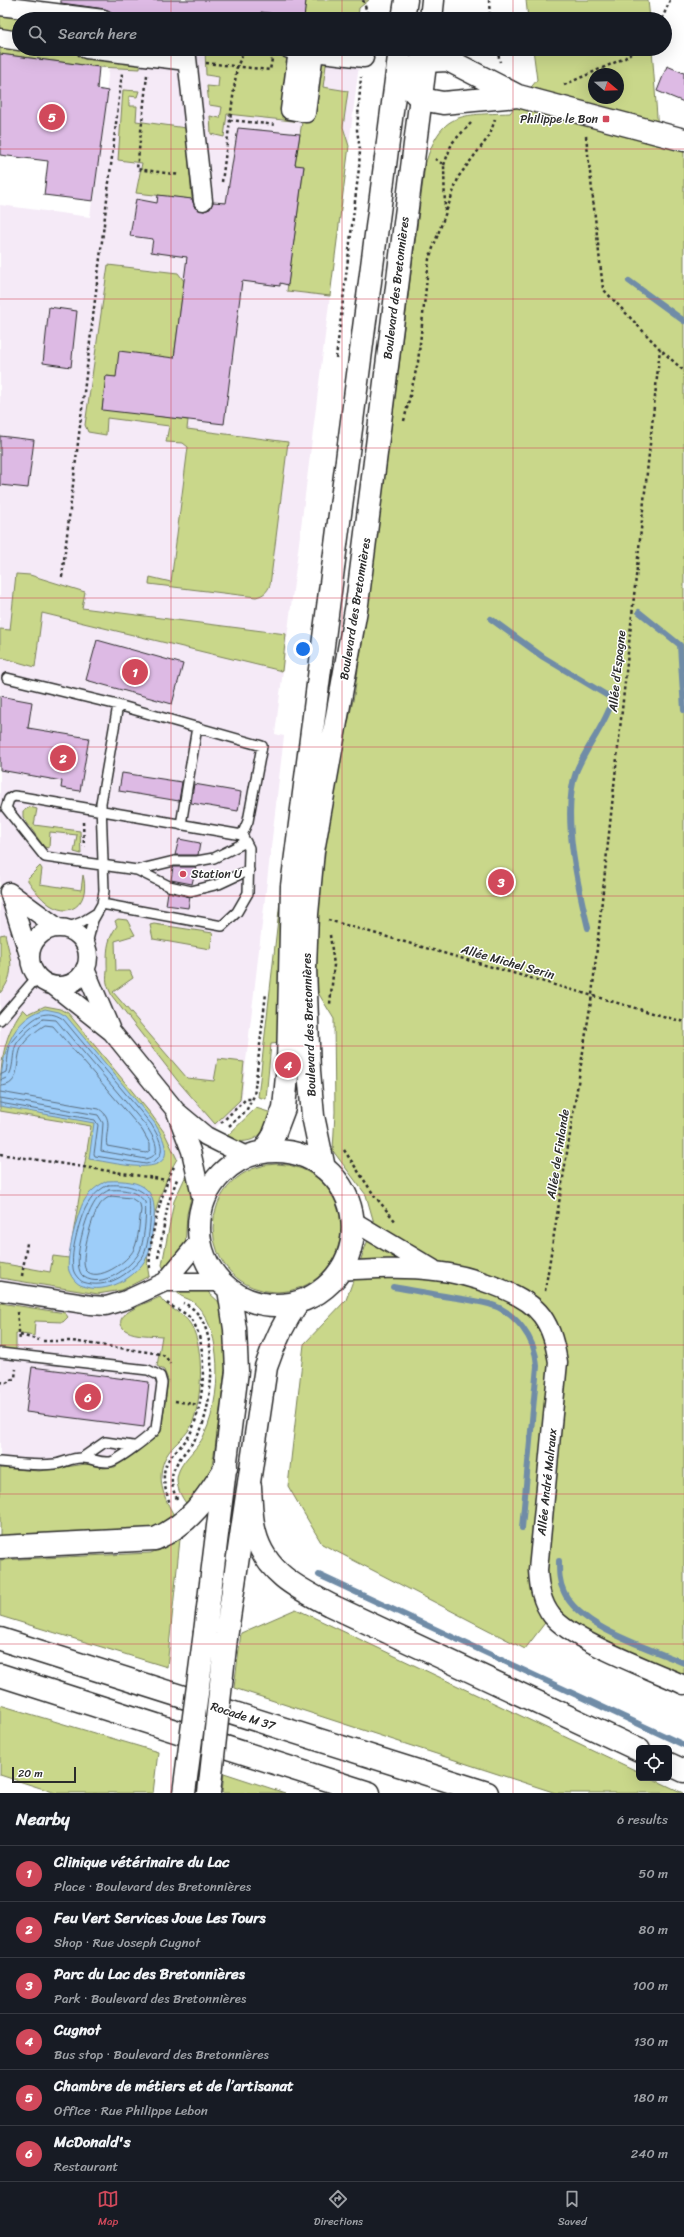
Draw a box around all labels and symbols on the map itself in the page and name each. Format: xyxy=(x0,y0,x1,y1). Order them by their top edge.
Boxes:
north arrow xyxy=(588,68,624,104)
pin: 5 xyxy=(39,102,65,132)
place label: Philippe le Bon xyxy=(520,108,598,130)
marker: Philippe le Bon xyxy=(601,114,611,124)
street label: Boulevard des Bretonnières xyxy=(376,215,416,361)
street label: Boulevard des Bretonnières xyxy=(333,536,377,682)
street label: Allée d’Espagne xyxy=(602,629,632,714)
your location xyxy=(293,639,313,659)
pin: 1 xyxy=(122,657,148,687)
pin: 2 xyxy=(50,743,76,773)
place label: Station U xyxy=(191,863,243,885)
pin: 3 xyxy=(488,867,514,897)
marker: Station U xyxy=(178,869,188,879)
street label: Allée Michel Serin xyxy=(458,938,558,986)
street label: Boulevard des Bretonnières xyxy=(295,953,322,1097)
pin: 4 xyxy=(275,1050,301,1080)
street label: Allée de Finlande xyxy=(540,1108,576,1201)
pin: 6 xyxy=(75,1382,101,1412)
street label: Allée André Malraux xyxy=(530,1426,564,1538)
street label: Rocade M 37 xyxy=(208,1695,279,1737)
scale bar xyxy=(12,1765,76,1784)

